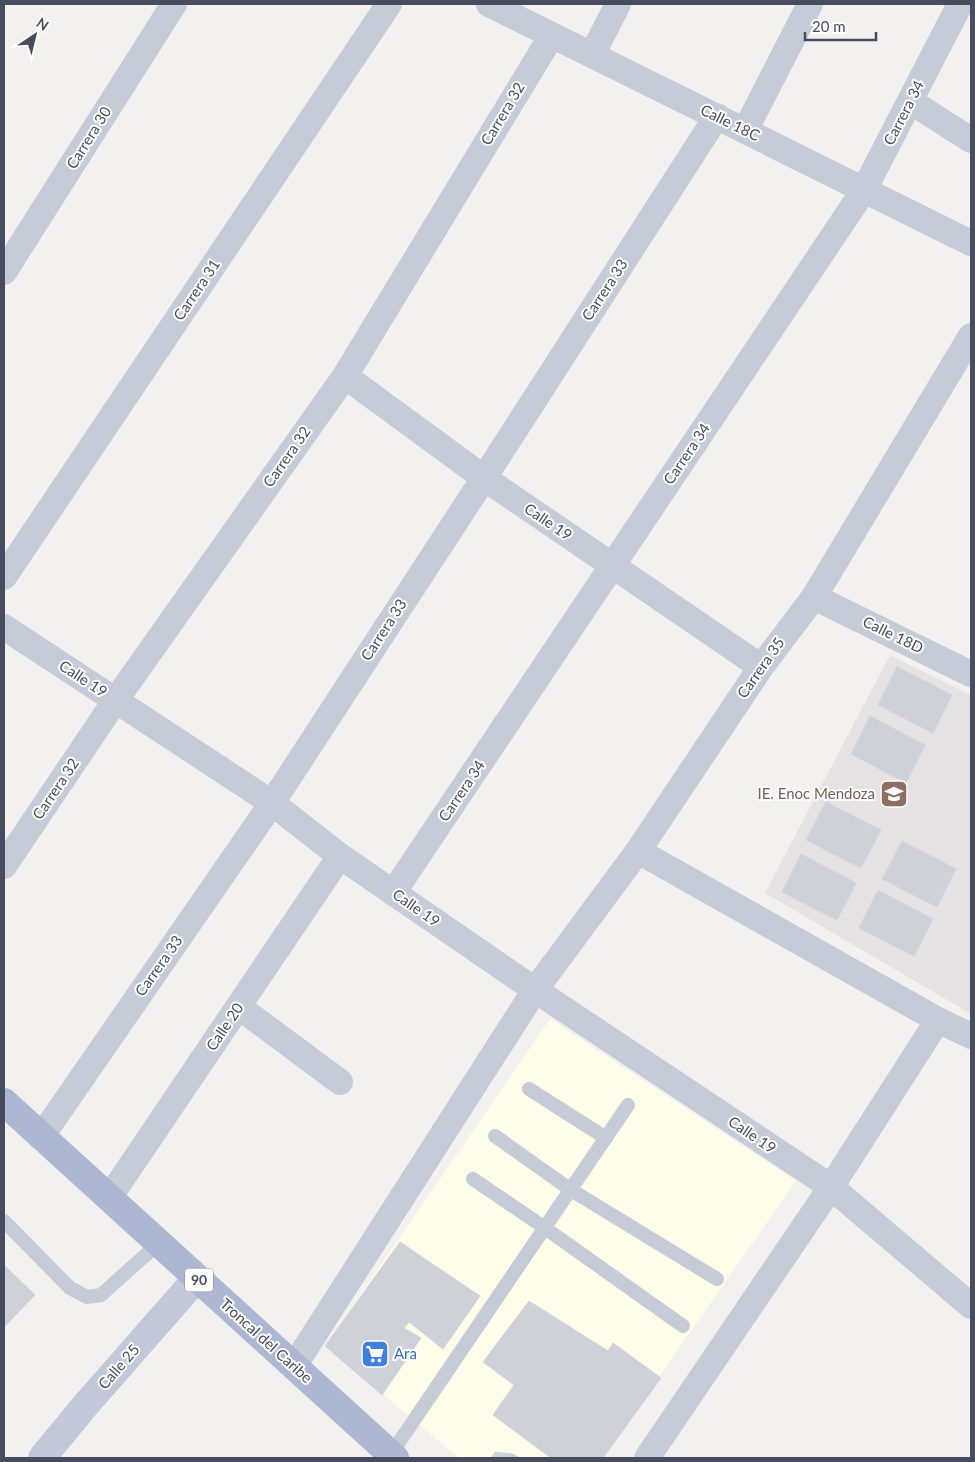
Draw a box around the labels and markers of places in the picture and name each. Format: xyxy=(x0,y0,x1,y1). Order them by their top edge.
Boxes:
school or university icon: IE. Enoc Mendoza xyxy=(879,779,909,809)
place label: IE. Enoc Mendoza xyxy=(757,784,875,802)
supermarket icon: Ara xyxy=(360,1339,390,1369)
place label: Ara xyxy=(394,1344,417,1362)

